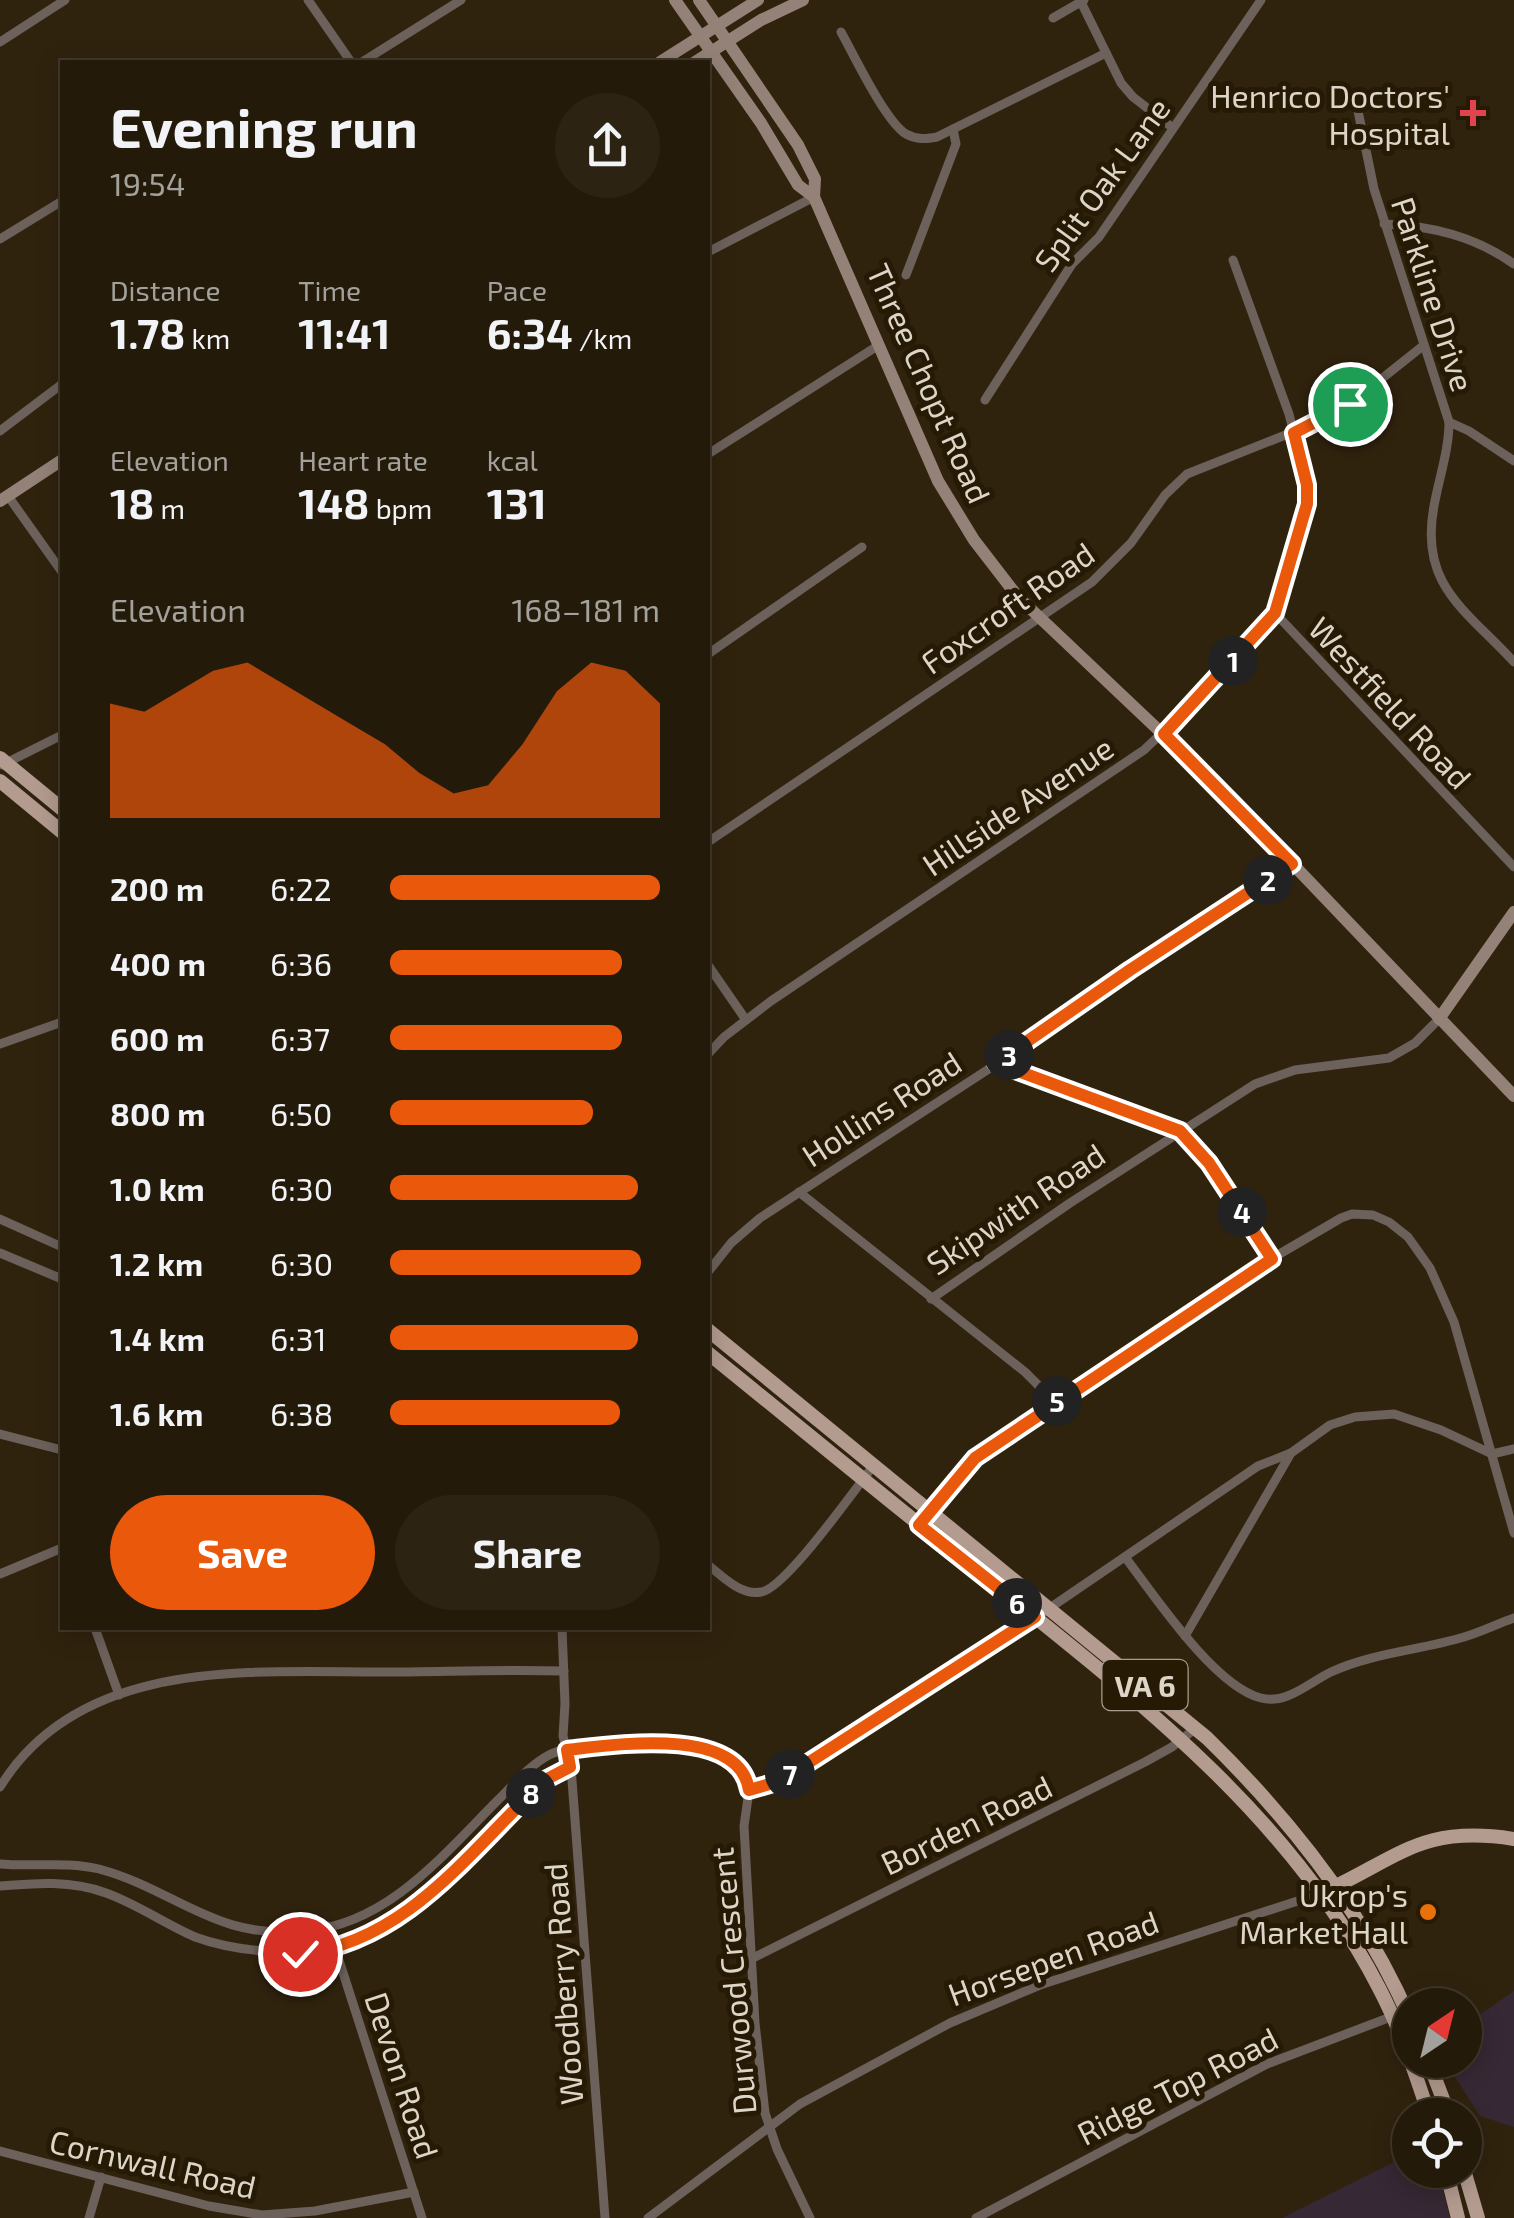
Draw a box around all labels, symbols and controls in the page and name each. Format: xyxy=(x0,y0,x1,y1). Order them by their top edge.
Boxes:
place label: Henrico Doctors' Hospital xyxy=(1210,76,1450,151)
street label: Split Oak Lane xyxy=(1025,90,1177,278)
text: Evening run xyxy=(110,93,418,159)
button: share xyxy=(555,93,660,198)
marker: Henrico Doctors' Hospital xyxy=(1460,100,1486,126)
text: 19:54 xyxy=(110,164,185,202)
street label: Parkline Drive xyxy=(1385,192,1483,396)
street label: Three Chopt Road xyxy=(860,258,1000,508)
text: Distance xyxy=(110,273,221,307)
text: Time xyxy=(298,273,361,307)
text: Pace xyxy=(487,273,547,307)
text: 1.78 xyxy=(110,307,185,357)
text: 11:41 xyxy=(298,307,390,357)
text: 6:34 xyxy=(487,307,573,357)
text: km xyxy=(185,321,230,355)
text: /km xyxy=(573,321,632,355)
pin xyxy=(1308,362,1393,447)
icon: arrive xyxy=(1323,377,1378,432)
text: Elevation xyxy=(110,443,229,477)
text: Heart rate xyxy=(298,443,428,477)
text: kcal xyxy=(487,443,538,477)
text: 18 xyxy=(110,477,154,527)
text: 148 xyxy=(298,477,369,527)
text: 131 xyxy=(487,477,547,527)
text: m xyxy=(154,491,185,525)
text: bpm xyxy=(369,491,432,525)
street label: Foxcroft Road xyxy=(913,533,1101,681)
text: Elevation xyxy=(110,590,246,628)
text: 168–181 m xyxy=(512,590,660,628)
street label: Westfield Road xyxy=(1302,608,1480,796)
pin: 1 xyxy=(1208,636,1258,686)
text: 1 xyxy=(1227,644,1239,678)
street label: Hillside Avenue xyxy=(915,727,1119,883)
pin: 2 xyxy=(1243,855,1293,905)
text: 2 xyxy=(1260,863,1276,897)
text: 200 m xyxy=(110,869,204,907)
text: 6:22 xyxy=(270,869,332,907)
text: 400 m xyxy=(110,944,206,982)
text: 6:36 xyxy=(270,944,332,982)
text: 600 m xyxy=(110,1019,204,1057)
text: 6:37 xyxy=(270,1019,330,1057)
pin: 3 xyxy=(984,1030,1034,1080)
text: 3 xyxy=(1001,1038,1017,1072)
street label: Hollins Road xyxy=(794,1042,968,1174)
text: 800 m xyxy=(110,1094,205,1132)
text: 6:50 xyxy=(270,1094,332,1132)
street label: Skipwith Road xyxy=(919,1134,1111,1282)
text: 1.0 km xyxy=(110,1169,205,1207)
text: 6:30 xyxy=(270,1169,333,1207)
pin: 4 xyxy=(1217,1187,1267,1237)
text: 4 xyxy=(1233,1195,1251,1229)
text: 1.2 km xyxy=(110,1244,203,1282)
text: 6:30 xyxy=(270,1244,333,1282)
text: 1.4 km xyxy=(110,1319,205,1357)
text: 6:31 xyxy=(270,1319,326,1357)
pin: 5 xyxy=(1032,1376,1082,1426)
text: 5 xyxy=(1049,1384,1065,1418)
text: 1.6 km xyxy=(110,1394,204,1432)
text: 6:38 xyxy=(270,1394,333,1432)
button: Save xyxy=(110,1495,375,1610)
button: Share xyxy=(395,1495,660,1610)
pin: 6 xyxy=(992,1578,1042,1628)
text: 6 xyxy=(1009,1586,1025,1620)
road number: VA 6 xyxy=(1102,1660,1188,1710)
pin: 7 xyxy=(765,1749,815,1799)
text: 7 xyxy=(783,1757,797,1791)
street label: Borden Road xyxy=(874,1766,1058,1882)
pin: 8 xyxy=(506,1768,556,1818)
text: 8 xyxy=(522,1776,540,1810)
street label: Durwood Crescent xyxy=(701,1846,763,2116)
street label: Woodberry Road xyxy=(535,1862,589,2106)
place label: Ukrop's Market Hall xyxy=(1239,1875,1408,1950)
street label: Horsepen Road xyxy=(943,1901,1163,2013)
marker: Ukrop's Market Hall xyxy=(1417,1901,1439,1923)
pin xyxy=(258,1912,343,1997)
icon: check xyxy=(273,1927,328,1982)
street label: Devon Road xyxy=(358,1987,448,2163)
north arrow xyxy=(1392,1988,1482,2078)
map controls xyxy=(1392,1988,1482,2188)
street label: Ridge Top Road xyxy=(1070,2018,1284,2152)
button: locate xyxy=(1392,2098,1482,2188)
street label: Cornwall Road xyxy=(46,2121,260,2205)

